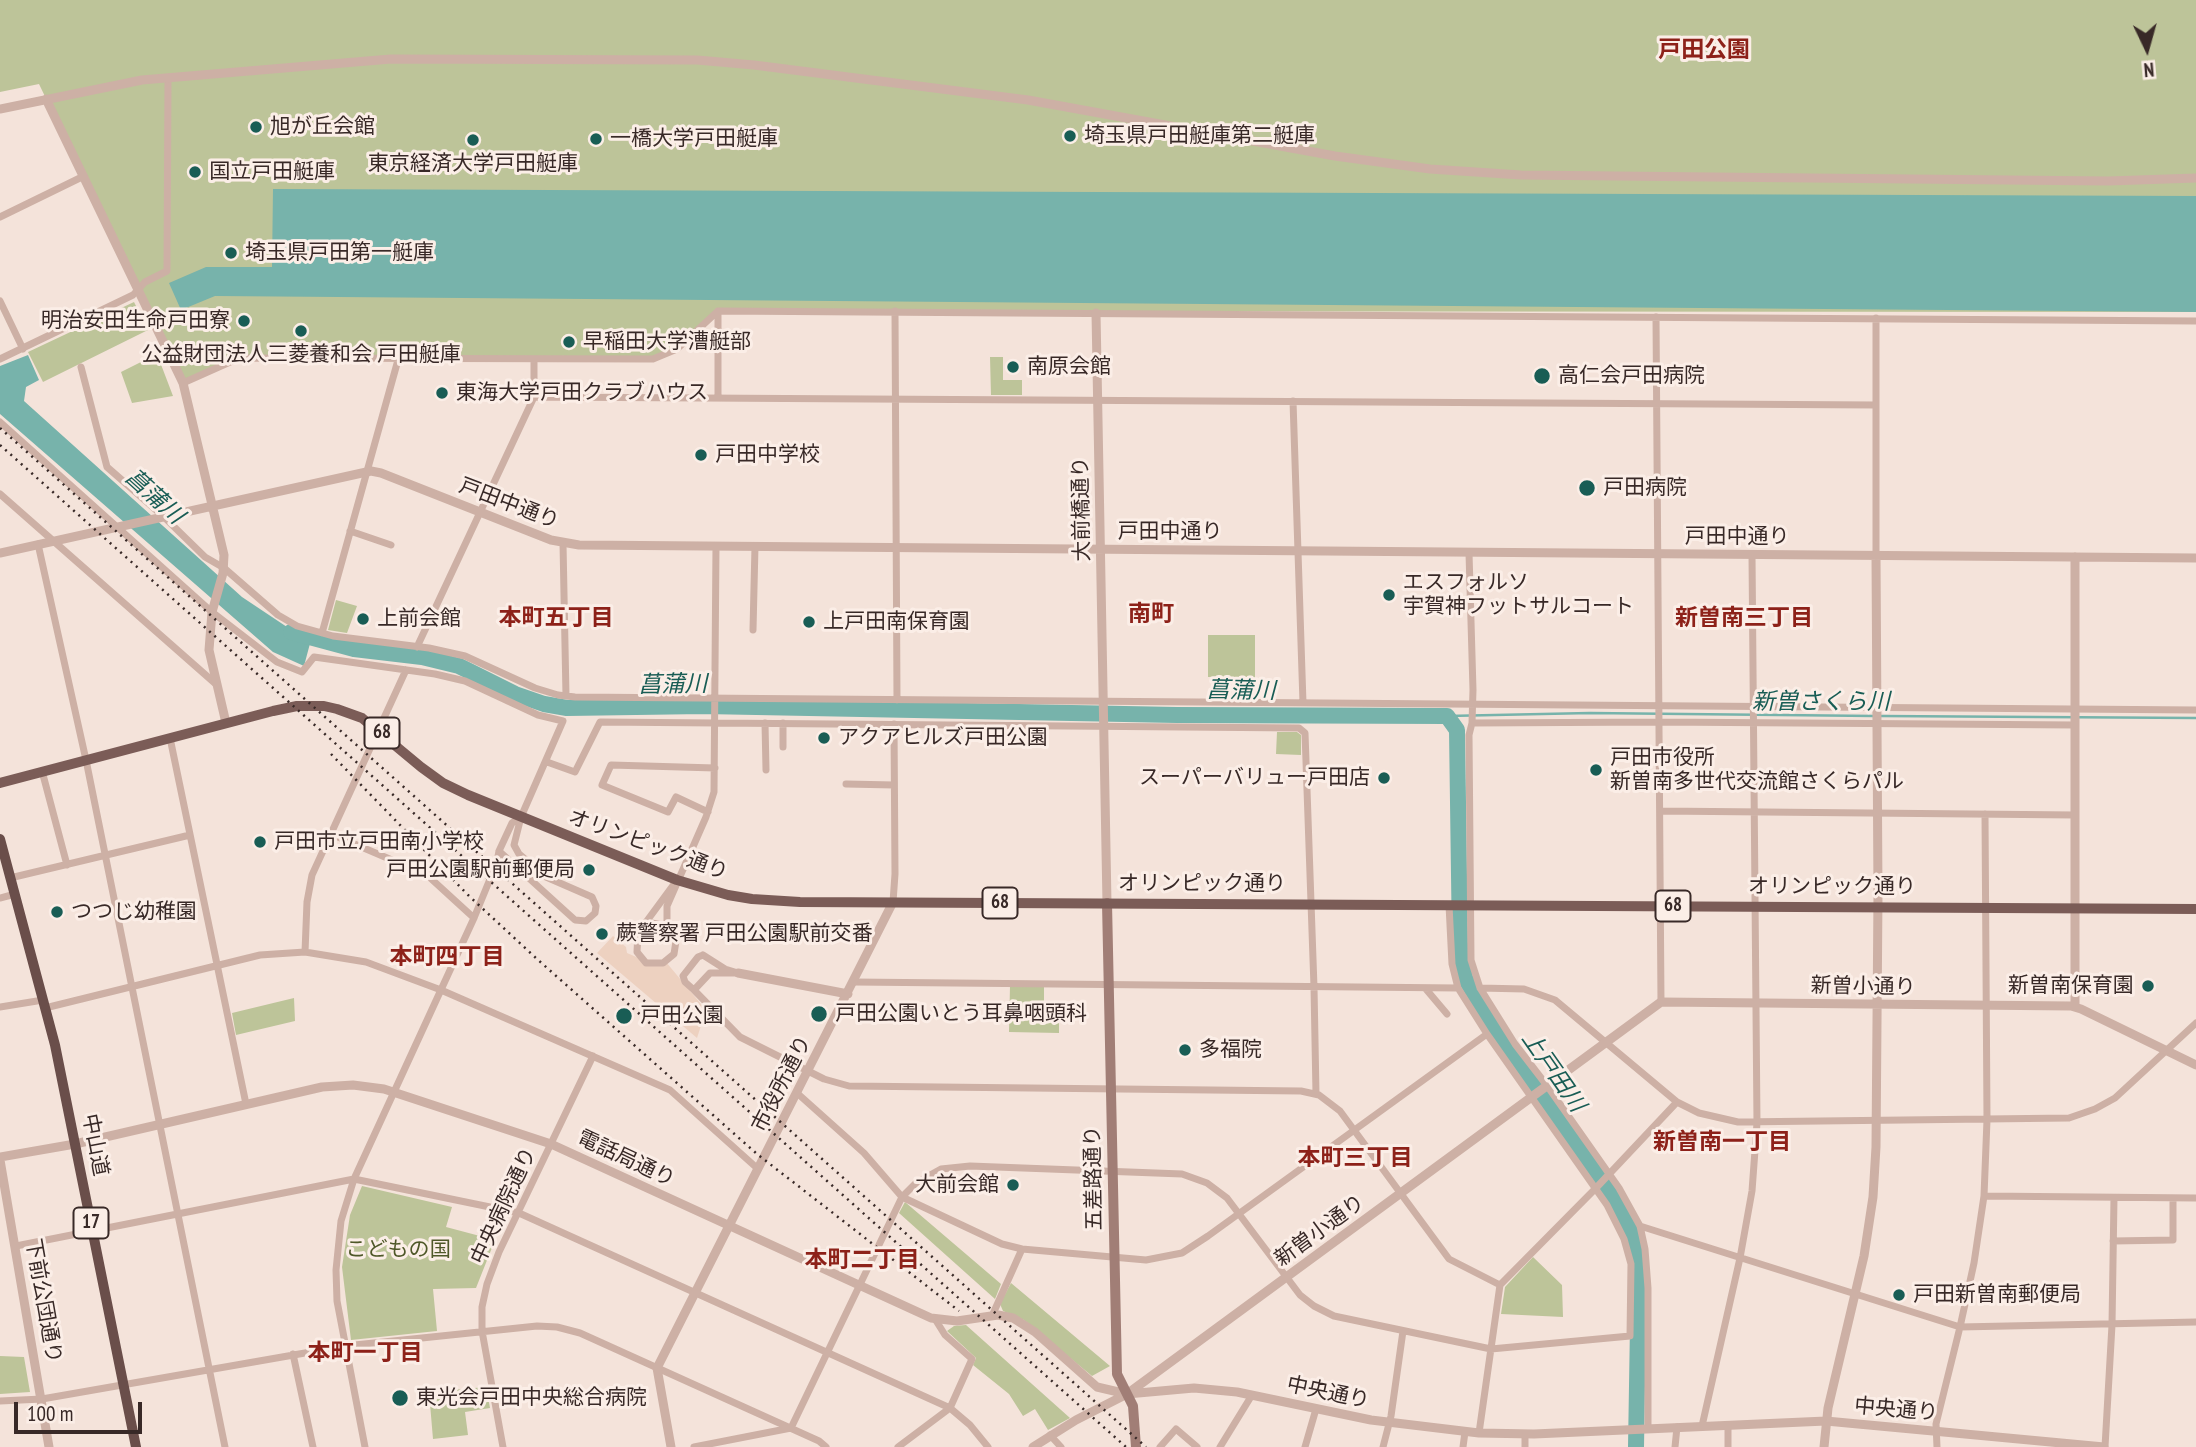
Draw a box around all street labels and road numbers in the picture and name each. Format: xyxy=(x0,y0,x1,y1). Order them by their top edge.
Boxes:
street label: 大前橋通り xyxy=(1068,456,1096,562)
street label: 戸田中通り xyxy=(455,473,563,535)
street label: 戸田中通り xyxy=(1118,519,1222,545)
street label: 戸田中通り xyxy=(1685,524,1789,550)
road number: 68 xyxy=(364,718,400,748)
street label: オリンピック通り xyxy=(565,804,731,886)
street label: オリンピック通り xyxy=(1118,871,1286,897)
street label: オリンピック通り xyxy=(1748,874,1916,900)
road number: 68 xyxy=(982,888,1018,918)
road number: 68 xyxy=(1656,890,1690,922)
street label: 新曽小通り xyxy=(1810,973,1916,1001)
street label: 市役所通り xyxy=(747,1032,817,1136)
street label: 中山道 xyxy=(77,1112,113,1178)
street label: 電話局通り xyxy=(573,1125,679,1193)
street label: 五差路通り xyxy=(1080,1125,1108,1231)
street label: 中央病院通り xyxy=(466,1144,542,1268)
street label: 新曽小通り xyxy=(1270,1190,1370,1272)
road number: 17 xyxy=(74,1208,108,1238)
street label: 下前公団通り xyxy=(20,1237,66,1365)
street label: 中央通り xyxy=(1284,1372,1372,1414)
street label: 中央通り xyxy=(1853,1394,1939,1426)

